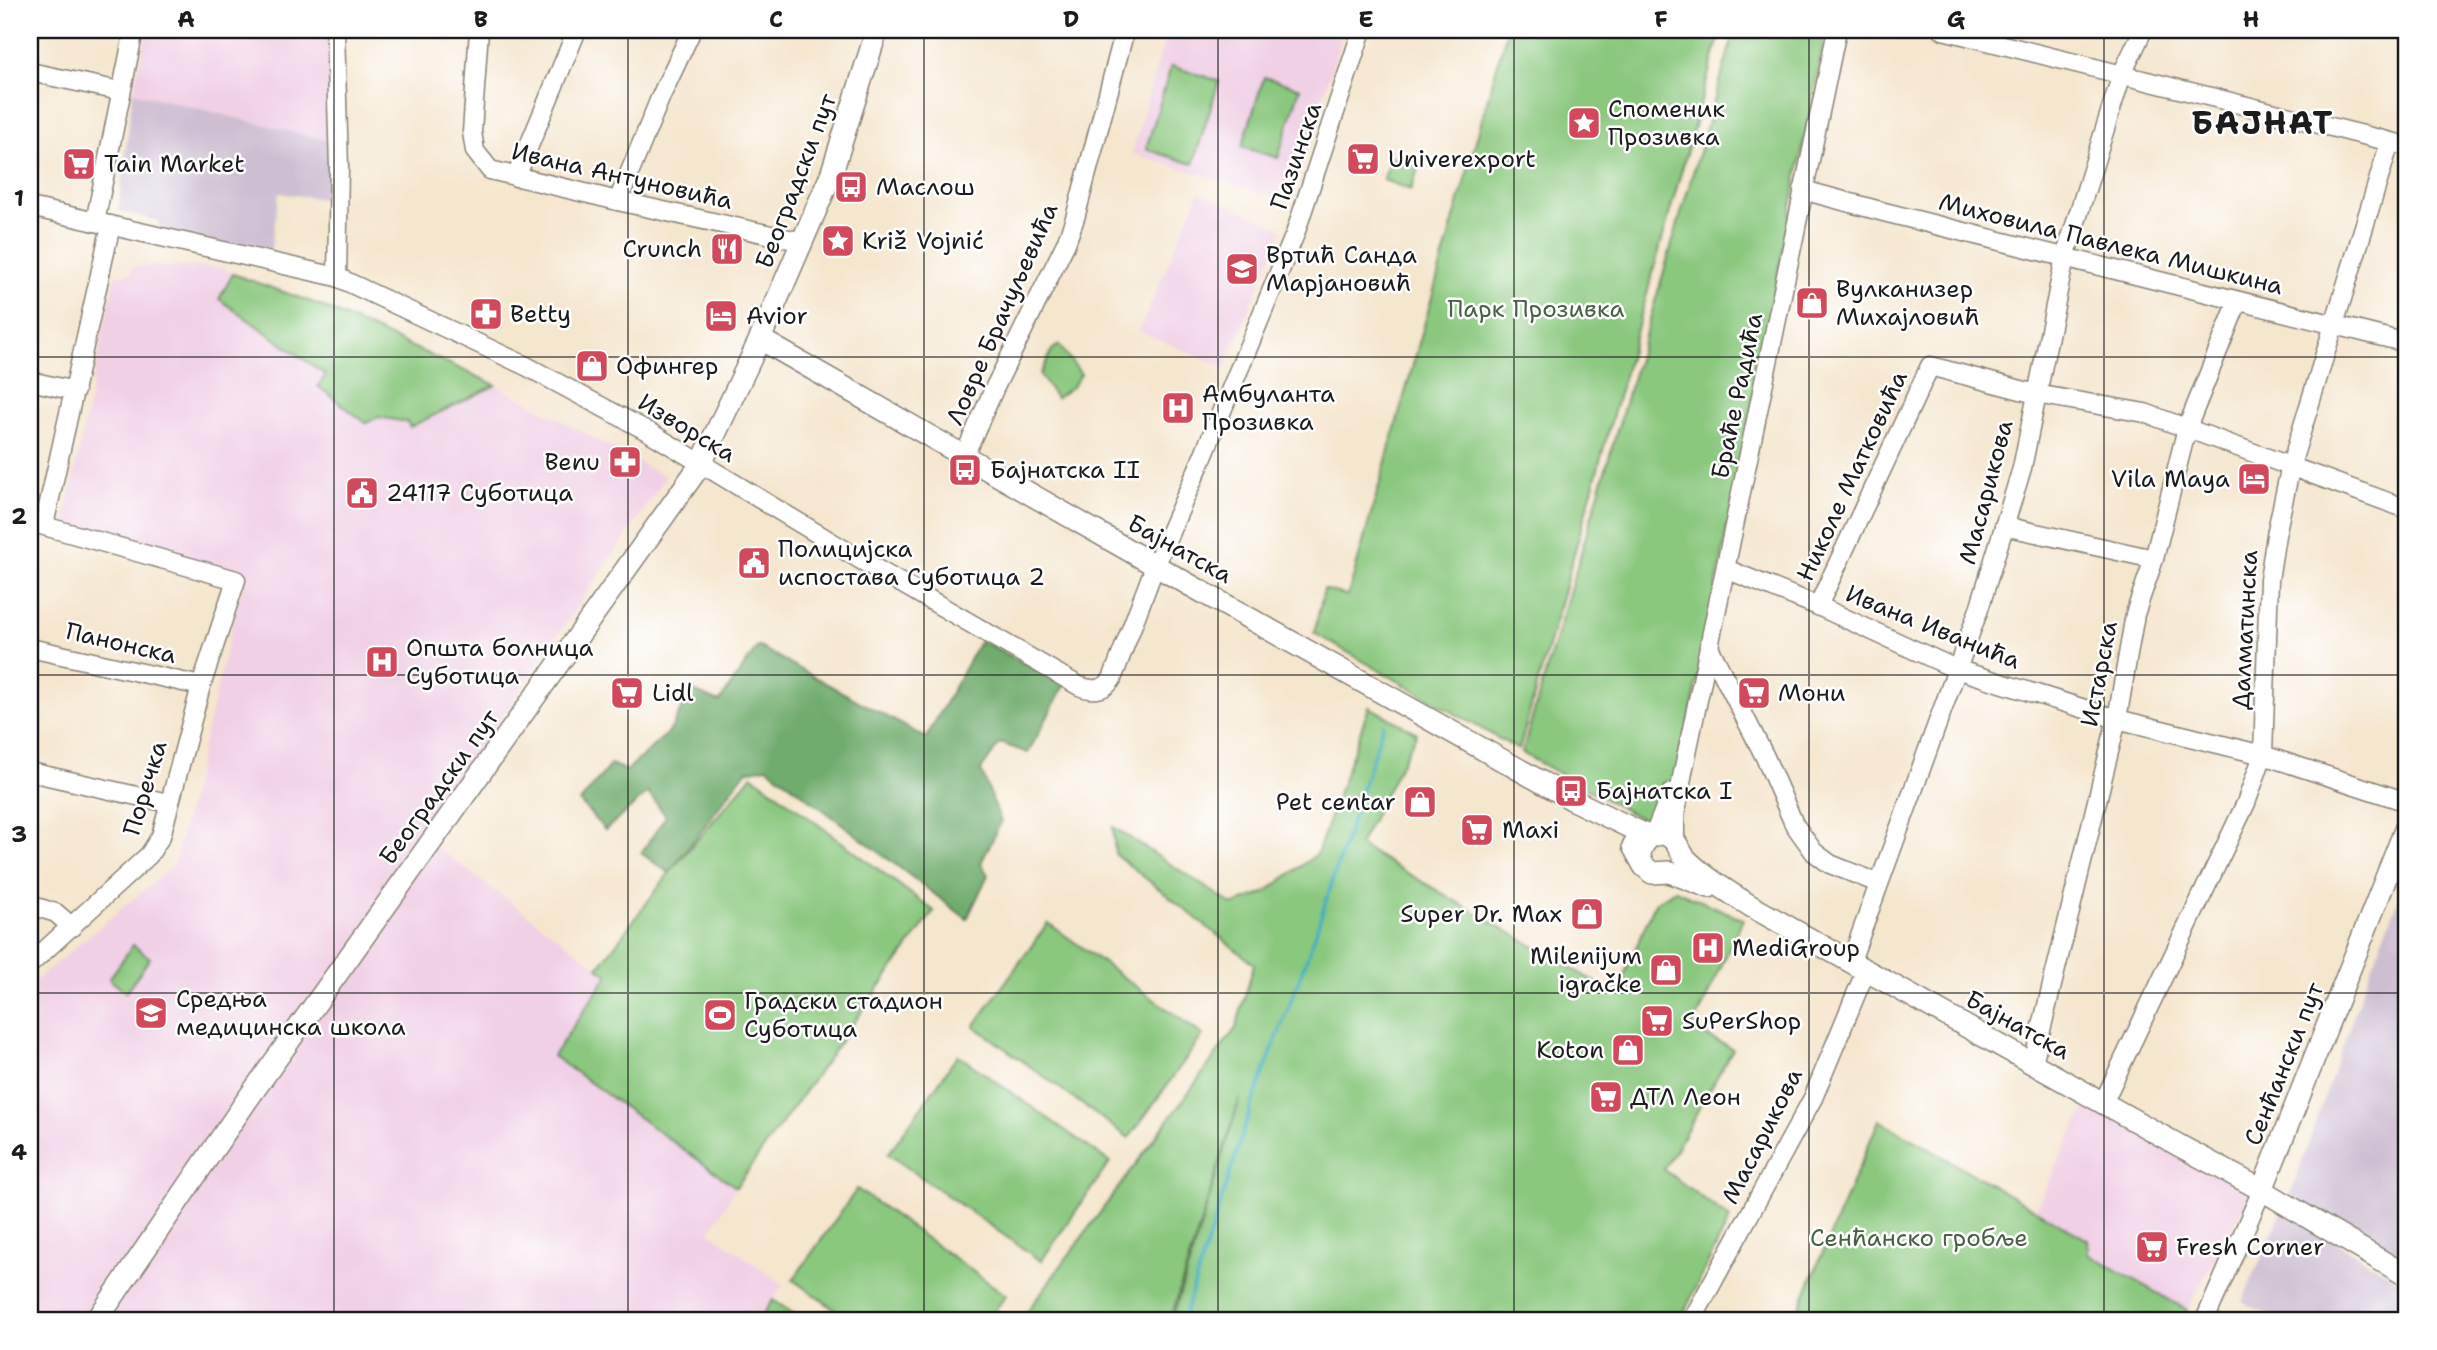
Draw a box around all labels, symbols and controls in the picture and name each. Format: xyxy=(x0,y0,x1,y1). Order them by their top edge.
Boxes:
text: A xyxy=(177,4,195,34)
text: B xyxy=(474,4,488,34)
text: C xyxy=(769,4,783,34)
text: D xyxy=(1063,4,1079,34)
text: E xyxy=(1358,4,1374,34)
text: F xyxy=(1654,4,1668,34)
text: G xyxy=(1947,4,1966,34)
text: H xyxy=(2243,4,2259,34)
street label: Београдски пут xyxy=(748,88,844,273)
place label: Споменик Прозивка xyxy=(1608,93,1725,153)
street label: Пазинска xyxy=(1263,98,1329,214)
district label: БАЈНАТ xyxy=(2191,101,2335,144)
place icon: Споменик Прозивка xyxy=(1565,104,1603,142)
street label: Ивана Антуновића xyxy=(508,135,736,217)
supermarket icon: Univerexport xyxy=(1344,140,1382,178)
place label: Univerexport xyxy=(1388,143,1536,175)
supermarket icon: Tain Market xyxy=(60,145,98,183)
place label: Tain Market xyxy=(104,148,245,180)
bus stop icon: Маслош xyxy=(832,168,870,206)
place label: Маслош xyxy=(876,171,975,203)
text: 1 xyxy=(14,183,24,213)
street label: Миховила Павлека Мишкина xyxy=(1936,186,2286,302)
street label: Ловре Брачуљевића xyxy=(939,198,1065,430)
place icon: Križ Vojnić xyxy=(819,222,857,260)
place label: Križ Vojnić xyxy=(862,225,984,257)
restaurant icon: Crunch xyxy=(708,230,746,268)
place label: Crunch xyxy=(622,233,702,265)
place label: Вртић Санда Марјановић xyxy=(1266,239,1417,299)
school or university icon: Вртић Санда Марјановић xyxy=(1223,250,1261,288)
place label: Вулканизер Михајловић xyxy=(1836,273,1980,333)
shop icon: Вулканизер Михајловић xyxy=(1793,284,1831,322)
park label: Парк Прозивка xyxy=(1448,293,1625,325)
pharmacy icon: Betty xyxy=(467,295,505,333)
hotel icon: Avior xyxy=(702,297,740,335)
place label: Betty xyxy=(510,298,571,330)
place label: Avior xyxy=(746,300,808,332)
street label: Браће Радића xyxy=(1704,310,1770,482)
shop icon: Офингер xyxy=(573,347,611,385)
place label: Офингер xyxy=(616,350,718,382)
street label: Николе Матковића xyxy=(1789,365,1915,587)
place label: Амбуланта Прозивка xyxy=(1202,378,1335,438)
street label: Изворска xyxy=(632,386,742,470)
hospital icon: Амбуланта Прозивка xyxy=(1159,389,1197,427)
street label: Масарикова xyxy=(1951,416,2021,568)
pharmacy icon: Benu xyxy=(606,443,644,481)
place label: Benu xyxy=(544,446,600,478)
bus stop icon: Бајнатска II xyxy=(946,451,984,489)
place label: Бајнатска II xyxy=(990,454,1140,486)
hotel icon: Vila Maya xyxy=(2235,460,2273,498)
place label: Vila Maya xyxy=(2111,463,2230,495)
public building icon: 24117 Суботица xyxy=(343,474,381,512)
place label: 24117 Суботица xyxy=(386,477,573,509)
text: 2 xyxy=(11,501,27,531)
street label: Бајнатска xyxy=(1122,507,1238,591)
place label: Полицијска испостава Суботица 2 xyxy=(778,533,1045,593)
public building icon: Полицијска испостава Суботица 2 xyxy=(735,544,773,582)
street label: Далматинска xyxy=(2225,549,2265,711)
street label: Ивана Иванића xyxy=(1841,577,2025,677)
street label: Панонска xyxy=(63,615,179,671)
street label: Истарска xyxy=(2073,618,2125,730)
place label: Општа болница Суботица xyxy=(406,632,594,692)
hospital icon: Општа болница Суботица xyxy=(363,643,401,681)
supermarket icon: Lidl xyxy=(608,674,646,712)
supermarket icon: Мони xyxy=(1735,674,1773,712)
place label: Lidl xyxy=(652,677,694,709)
place label: Мони xyxy=(1778,677,1846,709)
street label: Београдски пут xyxy=(372,702,507,871)
street label: Поречка xyxy=(115,737,175,839)
bus stop icon: Бајнатска I xyxy=(1552,772,1590,810)
place label: Бајнатска I xyxy=(1596,775,1732,807)
shop icon: Pet centar xyxy=(1401,783,1439,821)
place label: Pet centar xyxy=(1276,786,1396,818)
supermarket icon: Maxi xyxy=(1458,811,1496,849)
place label: Maxi xyxy=(1502,814,1559,846)
text: 3 xyxy=(11,819,27,849)
shop icon: Super Dr. Max xyxy=(1568,895,1606,933)
place label: Super Dr. Max xyxy=(1400,898,1562,930)
hospital icon: MediGroup xyxy=(1689,929,1727,967)
place label: MediGroup xyxy=(1732,932,1860,964)
place label: Milenijum igračke xyxy=(1530,940,1642,1000)
shop icon: Milenijum igračke xyxy=(1647,951,1685,989)
street label: Сенћански пут xyxy=(2237,977,2332,1150)
place label: Средња медицинска школа xyxy=(176,983,406,1043)
street label: Бајнатска xyxy=(1960,983,2076,1067)
place label: Градски стадион Суботица xyxy=(744,985,943,1045)
school or university icon: Средња медицинска школа xyxy=(132,994,170,1032)
sports icon: Градски стадион Суботица xyxy=(701,996,739,1034)
supermarket icon: SuPerShop xyxy=(1638,1002,1676,1040)
place label: SuPerShop xyxy=(1682,1005,1801,1037)
shop icon: Koton xyxy=(1609,1031,1647,1069)
place label: Koton xyxy=(1536,1034,1604,1066)
street label: Масарикова xyxy=(1714,1063,1810,1209)
supermarket icon: ДТЛ Леон xyxy=(1587,1078,1625,1116)
place label: ДТЛ Леон xyxy=(1630,1081,1741,1113)
text: 4 xyxy=(11,1137,27,1167)
park label: Сенћанско гробље xyxy=(1810,1222,2028,1254)
supermarket icon: Fresh Corner xyxy=(2133,1228,2171,1266)
place label: Fresh Corner xyxy=(2176,1231,2324,1263)

